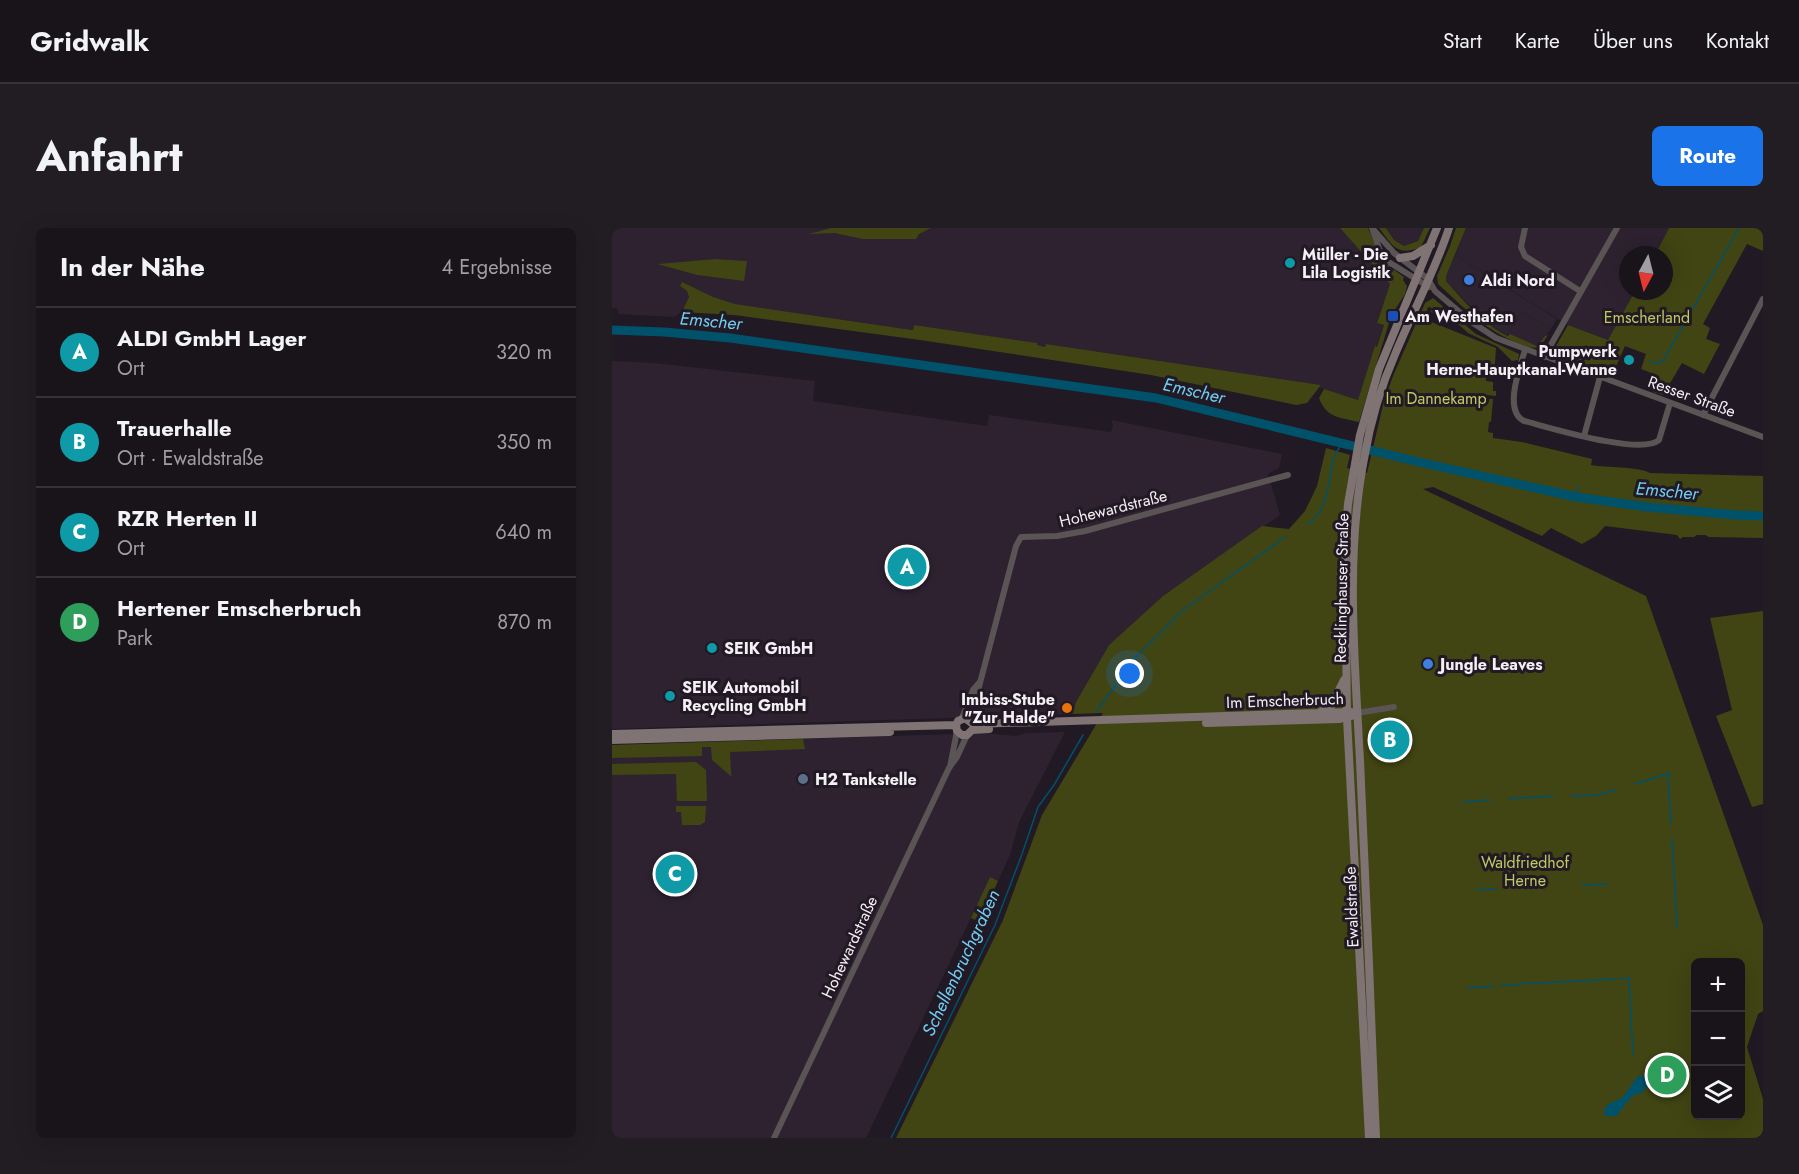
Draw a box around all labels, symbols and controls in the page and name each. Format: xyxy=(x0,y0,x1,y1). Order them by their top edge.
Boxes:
text: Gridwalk xyxy=(30,21,149,62)
text: Start xyxy=(1443,26,1482,56)
text: Karte xyxy=(1515,26,1560,56)
text: Über uns xyxy=(1593,26,1673,56)
text: Kontakt xyxy=(1706,26,1769,56)
text: Anfahrt xyxy=(36,126,183,187)
button: Route xyxy=(1652,126,1763,186)
place label: Müller - Die Lila Logistik xyxy=(1302,243,1391,284)
north arrow xyxy=(1619,246,1673,300)
text: In der Nähe xyxy=(60,248,205,286)
text: 4 Ergebnisse xyxy=(442,253,552,282)
marker: Müller - Die Lila Logistik xyxy=(1283,256,1297,270)
place label: Aldi Nord xyxy=(1480,269,1555,292)
marker: Aldi Nord xyxy=(1462,273,1476,287)
water label: Emscher xyxy=(679,305,744,337)
place label: Am Westhafen xyxy=(1404,305,1514,328)
park label: Emscherland xyxy=(1604,306,1690,329)
marker: Am Westhafen xyxy=(1386,309,1400,323)
text: ALDI GmbH Lager xyxy=(117,322,307,354)
text: A xyxy=(72,338,87,367)
text: 320 m xyxy=(496,338,552,367)
place label: Pumpwerk Herne-Hauptkanal-Wanne xyxy=(1426,340,1618,381)
marker: Pumpwerk Herne-Hauptkanal-Wanne xyxy=(1622,353,1636,367)
text: Ort xyxy=(117,354,144,383)
street label: Resser Straße xyxy=(1645,370,1739,423)
water label: Emscher xyxy=(1160,371,1228,411)
park label: Im Dannekamp xyxy=(1385,387,1487,410)
text: Trauerhalle xyxy=(117,412,232,444)
text: B xyxy=(73,428,86,457)
text: 350 m xyxy=(496,428,552,457)
text: Ort · Ewaldstraße xyxy=(117,444,264,473)
water label: Emscher xyxy=(1635,475,1700,507)
street label: Hohewardstraße xyxy=(1057,484,1170,533)
text: RZR Herten II xyxy=(117,502,258,534)
street label: Recklinghauser Straße xyxy=(1329,513,1354,663)
text: C xyxy=(72,518,87,547)
text: 640 m xyxy=(495,518,552,547)
text: Ort xyxy=(117,534,144,563)
pin: A xyxy=(888,544,926,590)
text: Hertener Emscherbruch xyxy=(117,592,361,624)
text: D xyxy=(72,608,87,637)
text: 870 m xyxy=(497,608,552,637)
text: Park xyxy=(117,624,153,653)
place label: SEIK GmbH xyxy=(724,637,813,660)
marker: SEIK GmbH xyxy=(705,641,719,655)
place label: Jungle Leaves xyxy=(1437,653,1543,676)
marker: Jungle Leaves xyxy=(1421,657,1435,671)
your location xyxy=(1115,659,1144,688)
place label: SEIK Automobil Recycling GmbH xyxy=(682,676,807,717)
street label: Im Emscherbruch xyxy=(1226,687,1344,714)
place label: Imbiss-Stube "Zur Halde" xyxy=(961,688,1055,729)
marker: SEIK Automobil Recycling GmbH xyxy=(663,689,677,703)
marker: Imbiss-Stube "Zur Halde" xyxy=(1060,701,1074,715)
pin: B xyxy=(1370,718,1410,762)
place label: H2 Tankstelle xyxy=(815,768,917,791)
marker: H2 Tankstelle xyxy=(796,772,810,786)
park label: Waldfriedhof Herne xyxy=(1481,851,1569,892)
pin: C xyxy=(656,852,694,896)
street label: Ewaldstraße xyxy=(1339,866,1364,948)
water label: Schellenbruchgraben xyxy=(916,885,1006,1041)
street label: Hohewardstraße xyxy=(816,892,883,1002)
map controls xyxy=(1691,958,1745,1120)
button: + xyxy=(1691,958,1745,1012)
button: − xyxy=(1691,1012,1745,1066)
pin: D xyxy=(1648,1052,1686,1098)
button: layers xyxy=(1691,1066,1745,1120)

